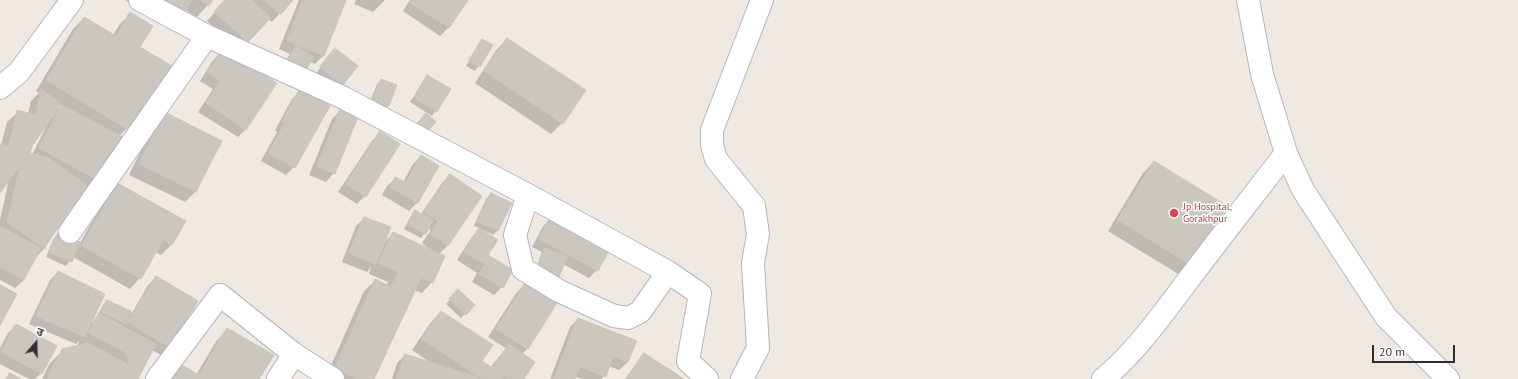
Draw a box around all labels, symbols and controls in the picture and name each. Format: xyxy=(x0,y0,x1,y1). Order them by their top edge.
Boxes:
place label: Jp Hospital, Gorakhpur xyxy=(1183,201,1232,224)
marker: Jp Hospital, Gorakhpur xyxy=(1168,207,1180,219)
north arrow xyxy=(16,323,56,363)
text: उ xyxy=(35,324,46,339)
scale bar xyxy=(1374,337,1457,363)
text: 20 m xyxy=(1379,344,1405,359)

